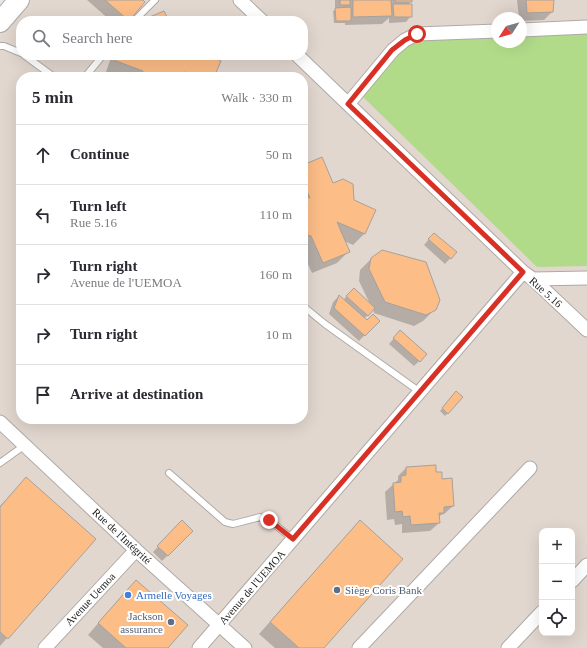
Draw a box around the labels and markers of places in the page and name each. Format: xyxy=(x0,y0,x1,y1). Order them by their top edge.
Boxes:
place label: Siège Coris Bank xyxy=(345,584,422,596)
marker: Siège Coris Bank xyxy=(332,585,342,595)
place label: Armelle Voyages xyxy=(136,589,212,601)
marker: Armelle Voyages xyxy=(123,590,133,600)
place label: Jackson assurance xyxy=(120,610,163,635)
marker: Jackson assurance xyxy=(166,617,176,627)

